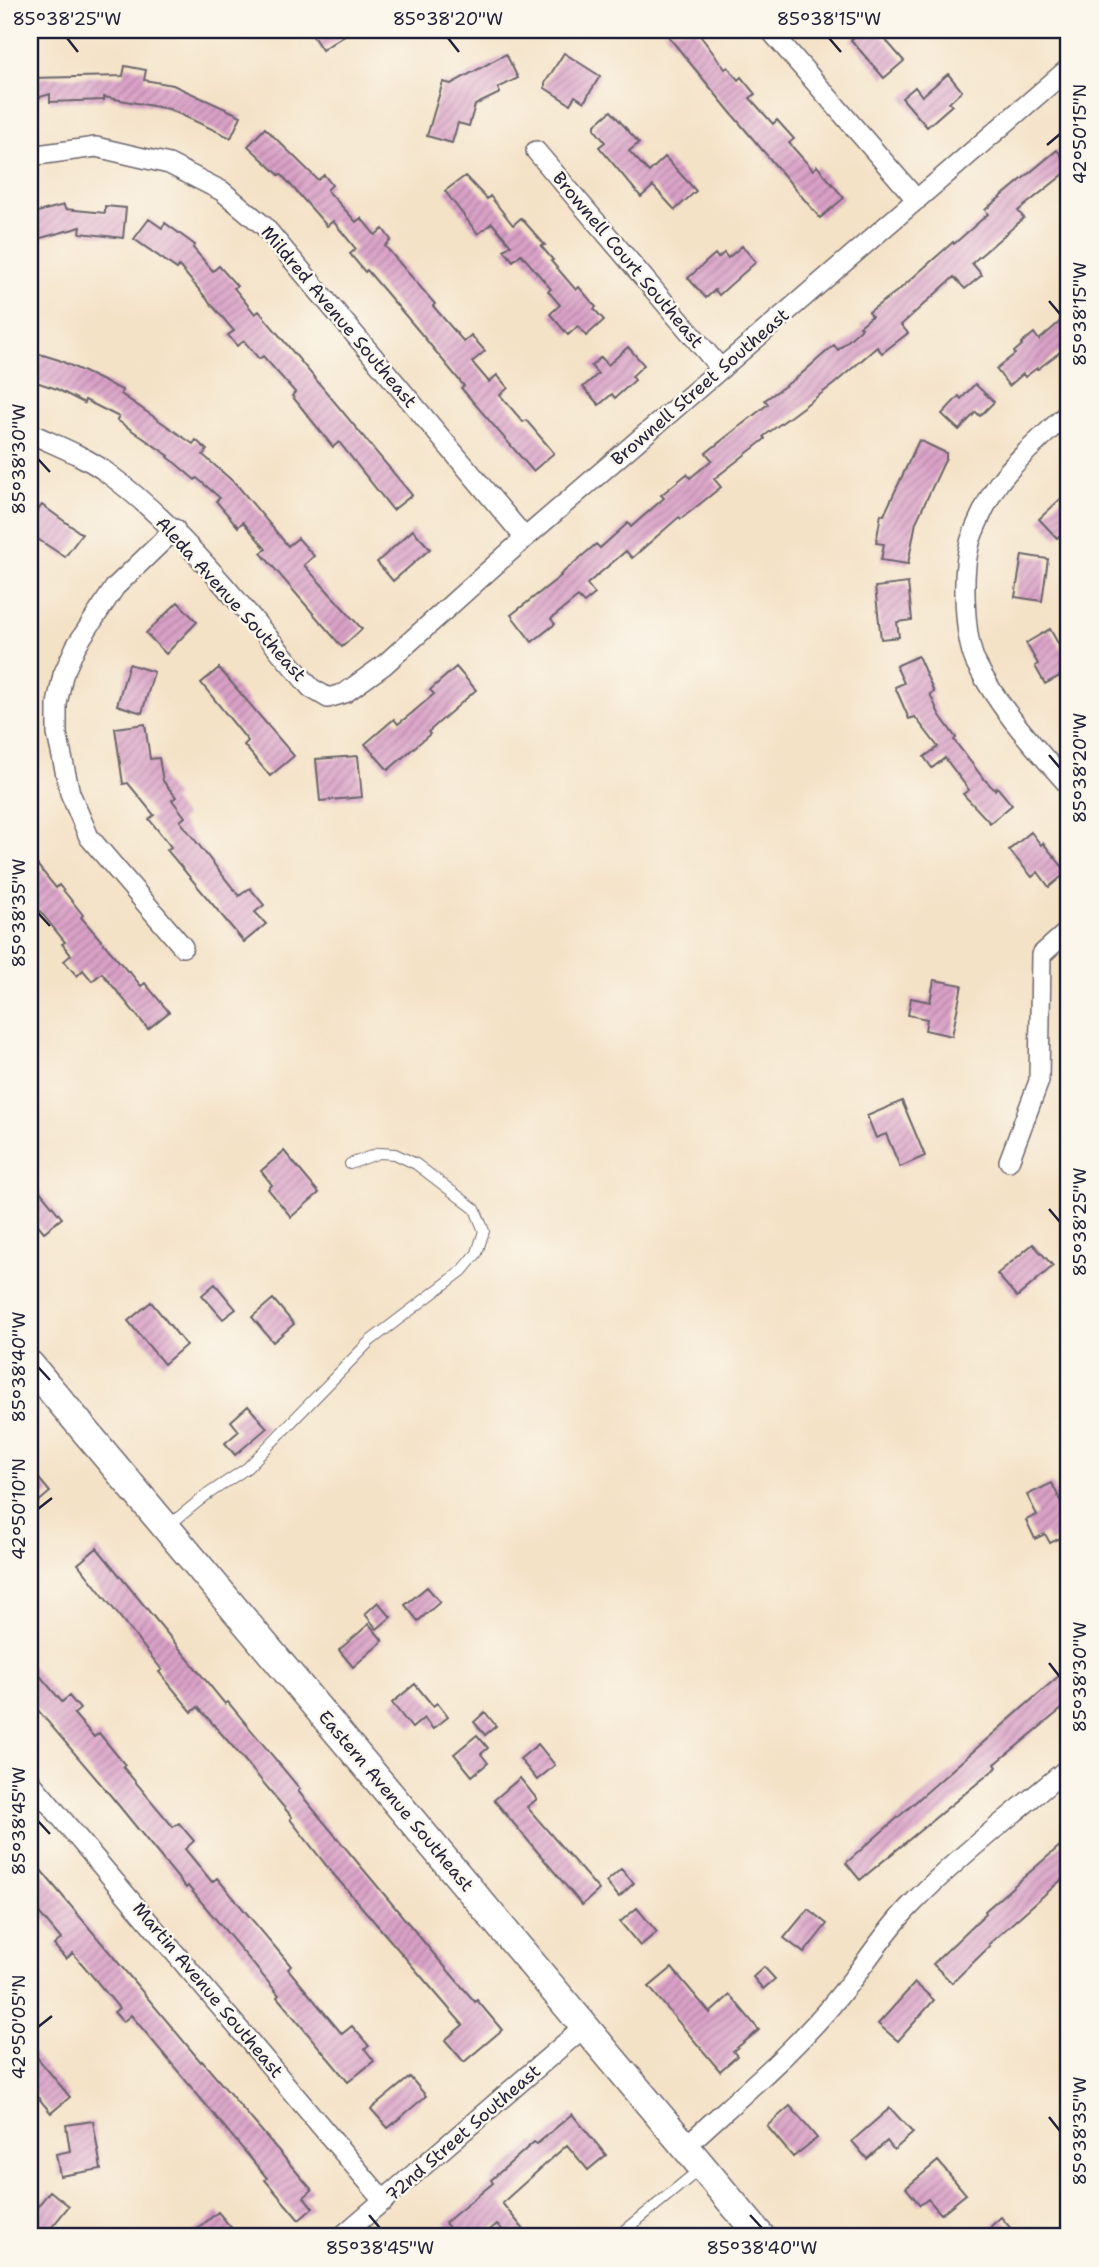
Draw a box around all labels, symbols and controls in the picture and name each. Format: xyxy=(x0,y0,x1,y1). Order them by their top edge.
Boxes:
text: 85°38'25"W xyxy=(12,7,122,31)
text: 85°38'20"W xyxy=(393,7,503,31)
text: 85°38'15"W xyxy=(777,7,881,31)
text: 42°50'15"N xyxy=(1068,84,1092,184)
street label: Brownell Court Southeast xyxy=(547,167,709,353)
street label: Mildred Avenue Southeast xyxy=(256,221,422,413)
text: 85°38'15"W xyxy=(1068,262,1092,366)
street label: Brownell Street Southeast xyxy=(606,303,794,471)
text: 85°38'30"W xyxy=(7,404,31,514)
street label: Aleda Avenue Southeast xyxy=(151,512,312,687)
text: 85°38'20"W xyxy=(1068,713,1092,823)
text: 85°38'35"W xyxy=(7,859,31,967)
text: 85°38'25"W xyxy=(1068,1167,1092,1277)
text: 85°38'40"W xyxy=(7,1312,31,1422)
text: 42°50'10"N xyxy=(7,1458,31,1560)
text: 85°38'30"W xyxy=(1068,1622,1092,1732)
street label: Eastern Avenue Southeast xyxy=(313,1705,479,1897)
text: 85°38'45"W xyxy=(7,1767,31,1875)
street label: Martin Avenue Southeast xyxy=(127,1897,289,2083)
text: 42°50'05"N xyxy=(7,1974,31,2080)
street label: 72nd Street Southeast xyxy=(380,2059,546,2207)
text: 85°38'35"W xyxy=(1068,2077,1092,2185)
text: 85°38'45"W xyxy=(326,2236,434,2260)
text: 85°38'40"W xyxy=(707,2236,817,2260)

